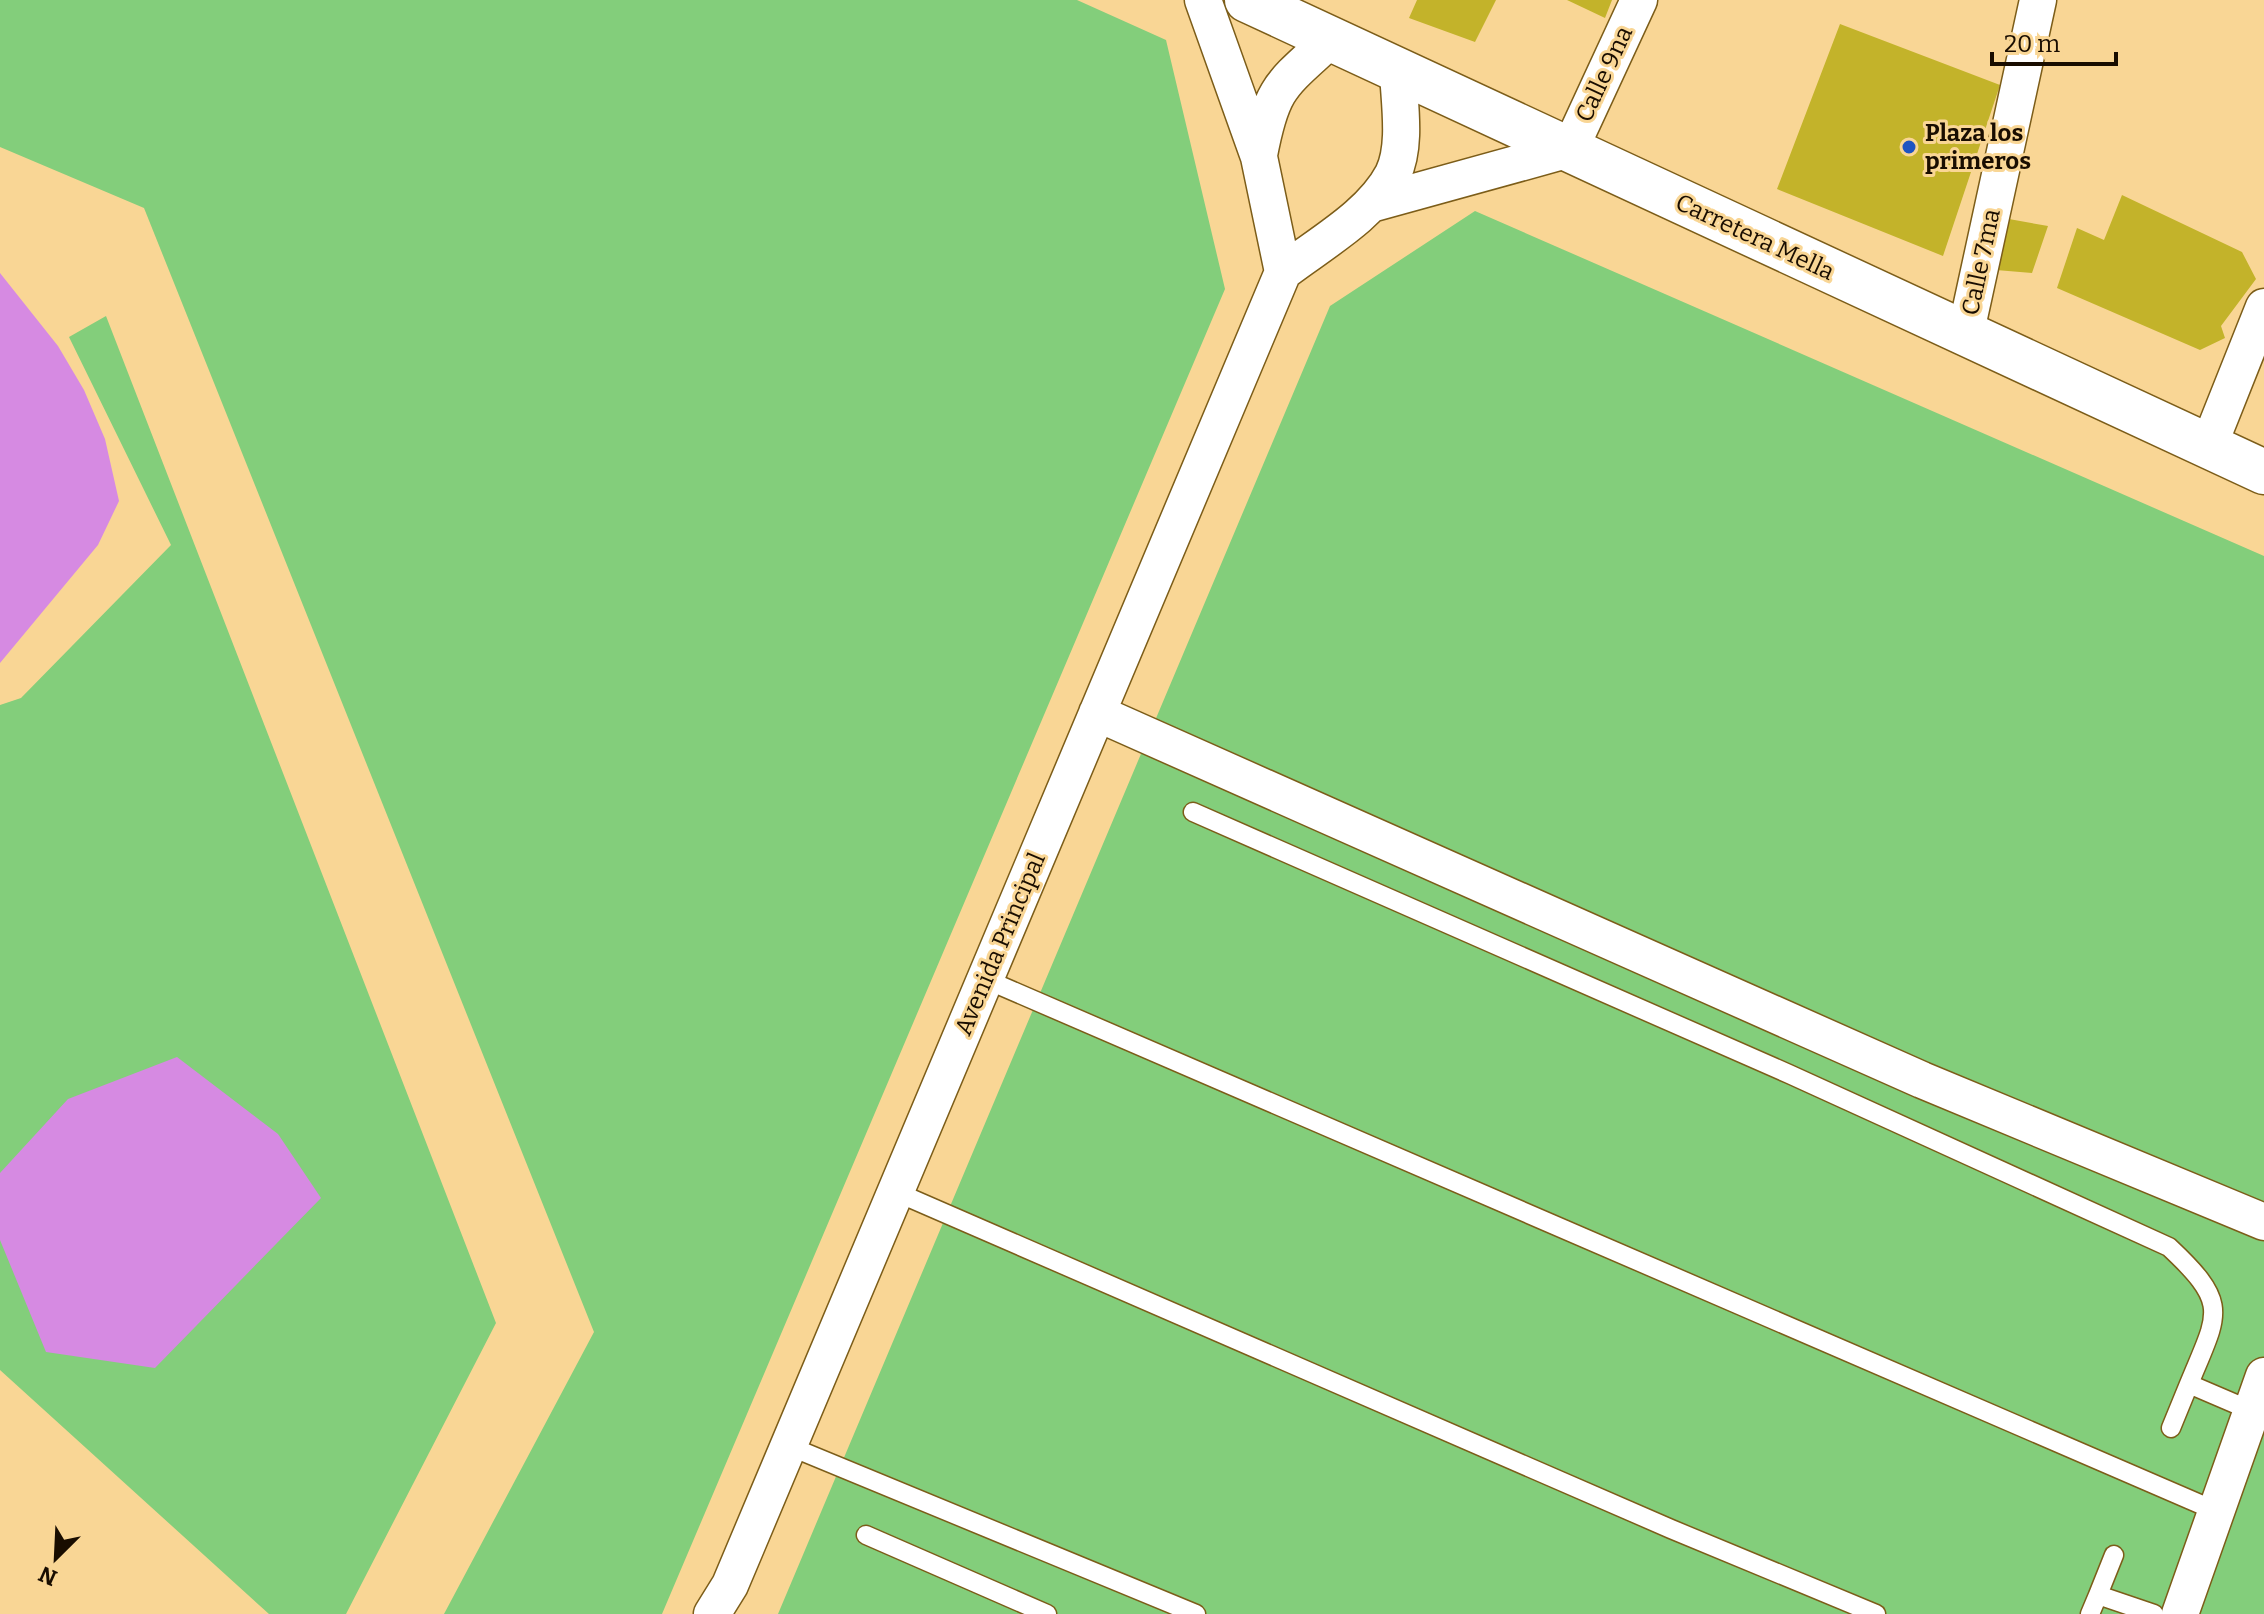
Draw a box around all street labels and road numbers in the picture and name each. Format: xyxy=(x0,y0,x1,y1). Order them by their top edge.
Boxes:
street label: Calle 9na xyxy=(1570,22,1638,126)
street label: Carretera Mella xyxy=(1671,188,1839,286)
street label: Calle 7ma xyxy=(1956,206,2006,318)
street label: Avenida Principal xyxy=(949,848,1051,1039)

